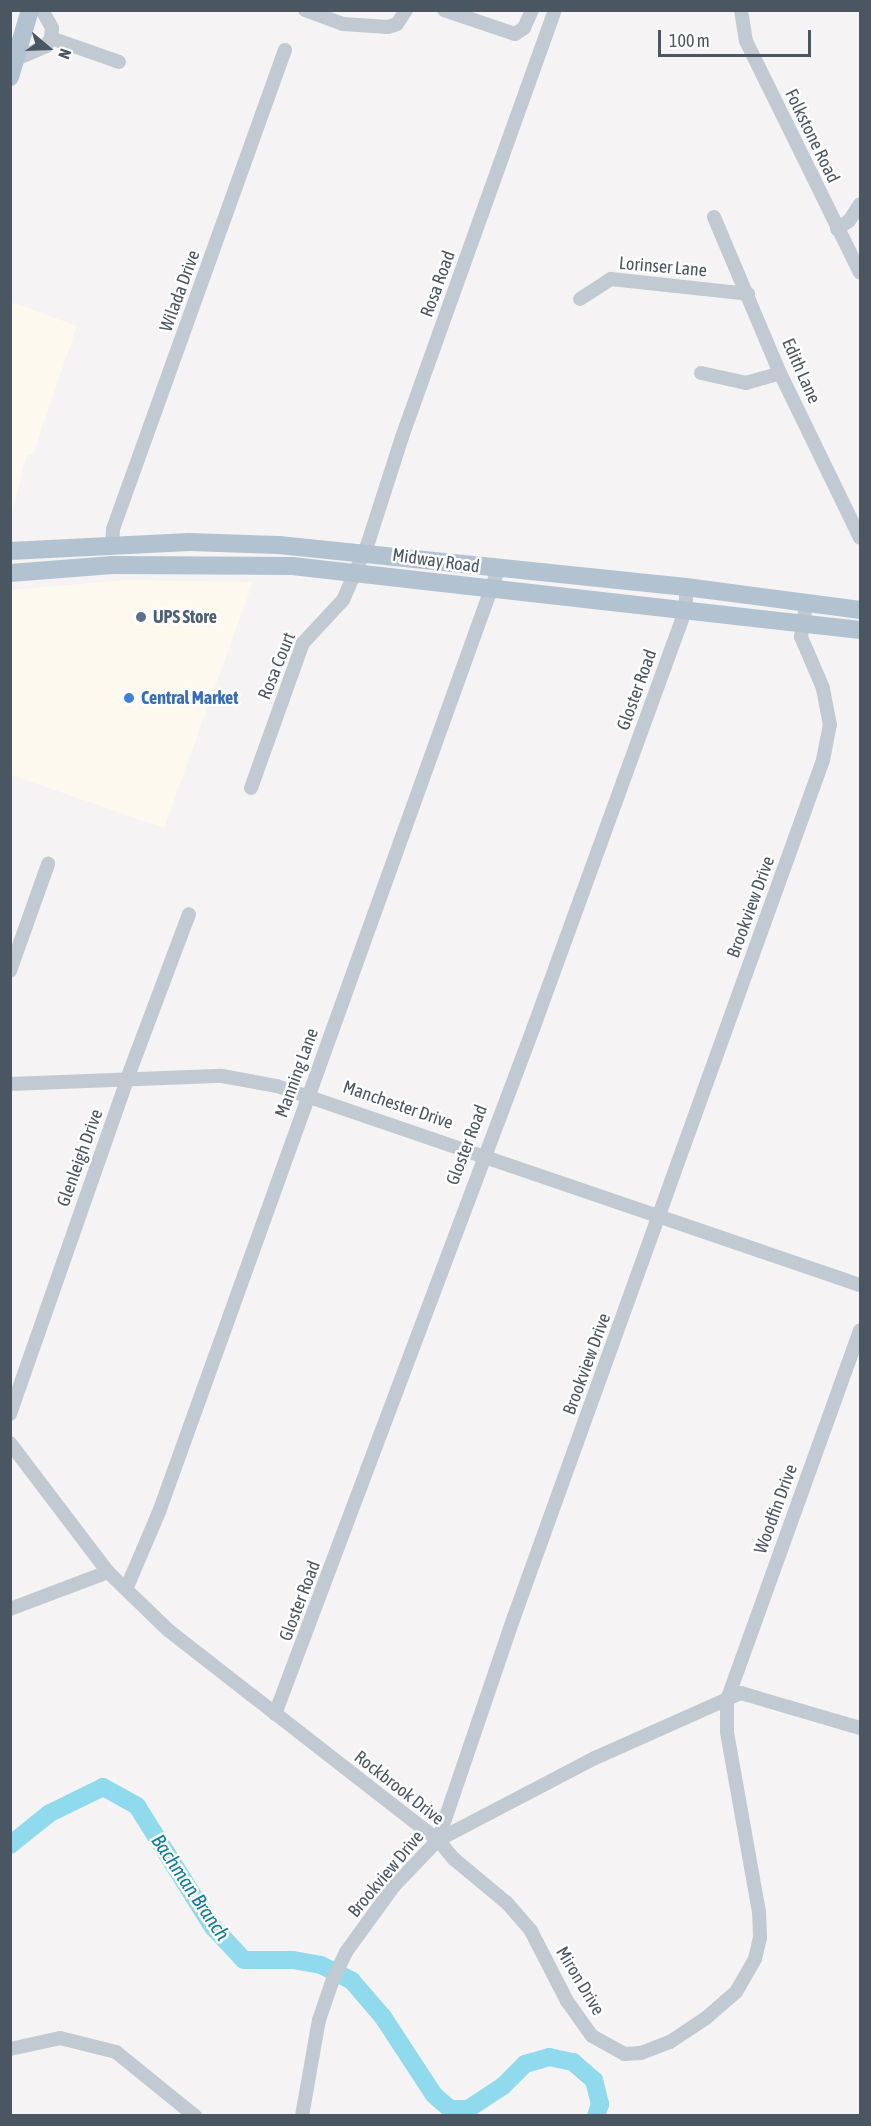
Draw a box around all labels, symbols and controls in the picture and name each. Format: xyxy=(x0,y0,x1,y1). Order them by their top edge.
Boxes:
north arrow xyxy=(18,18,78,78)
scale bar xyxy=(661,18,814,56)
text: 100 m xyxy=(669,30,710,51)
text: N xyxy=(55,46,75,61)
street label: Folkstone Road xyxy=(780,86,844,186)
street label: Wilada Drive xyxy=(155,248,205,334)
street label: Rosa Road xyxy=(416,248,460,320)
street label: Lorinser Lane xyxy=(618,252,708,282)
street label: Edith Lane xyxy=(777,335,825,407)
street label: Midway Road xyxy=(391,544,481,578)
place label: UPS Store xyxy=(153,606,217,628)
marker: UPS Store xyxy=(134,610,148,624)
street label: Rosa Court xyxy=(254,629,300,703)
street label: Gloster Road xyxy=(612,647,662,733)
place label: Central Market xyxy=(141,687,238,709)
marker: Central Market xyxy=(122,691,136,705)
street label: Brookview Drive xyxy=(723,853,779,961)
street label: Manning Lane xyxy=(271,1026,323,1120)
street label: Manchester Drive xyxy=(340,1076,456,1134)
street label: Gloster Road xyxy=(442,1102,492,1188)
street label: Glenleigh Drive xyxy=(52,1106,108,1210)
street label: Brookview Drive xyxy=(559,1310,615,1418)
street label: Woodfin Drive xyxy=(750,1462,802,1556)
street label: Gloster Road xyxy=(275,1558,325,1644)
street label: Rockbrook Drive xyxy=(350,1746,448,1830)
street label: Brookview Drive xyxy=(344,1826,428,1922)
water label: Bachman Branch xyxy=(147,1829,235,1945)
street label: Miron Drive xyxy=(551,1943,609,2019)

